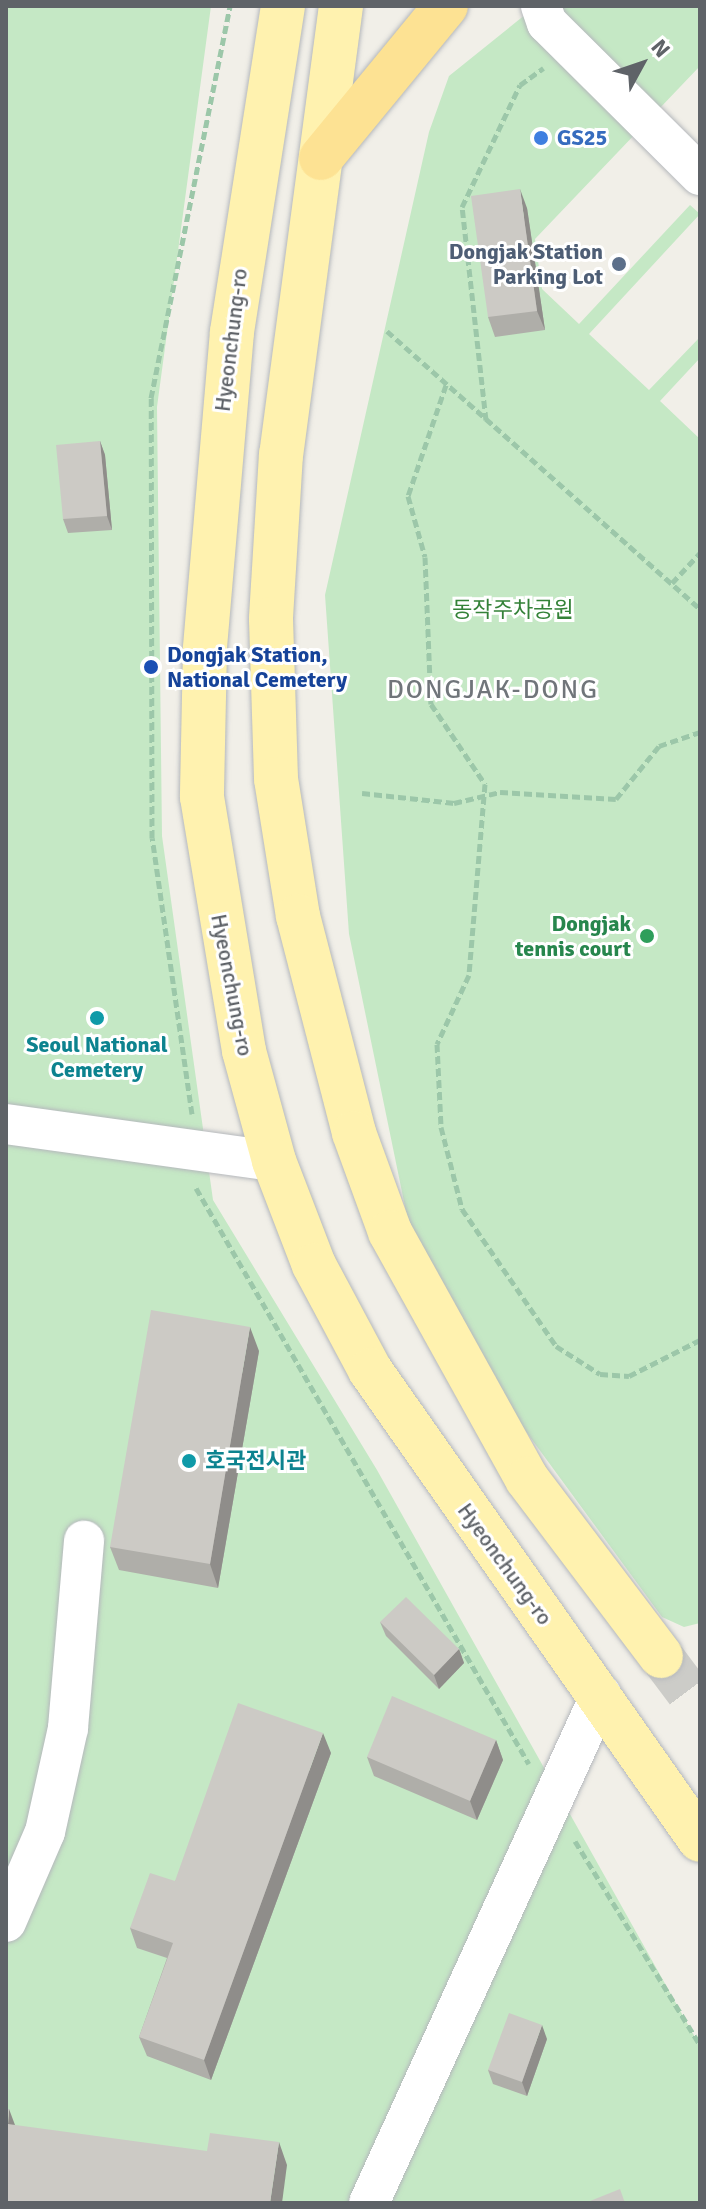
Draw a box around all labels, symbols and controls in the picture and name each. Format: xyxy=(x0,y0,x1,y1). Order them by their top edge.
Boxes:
north arrow xyxy=(602,24,682,104)
text: N xyxy=(646,34,676,63)
place label: GS25 xyxy=(557,125,607,151)
marker: GS25 xyxy=(532,129,550,147)
place label: Dongjak Station Parking Lot xyxy=(449,238,603,290)
marker: Dongjak Station Parking Lot xyxy=(610,255,628,273)
street label: Hyeonchung-ro xyxy=(209,267,253,413)
park label: 동작주차공원 xyxy=(452,597,574,623)
place label: Dongjak Station, National Cemetery xyxy=(167,641,347,692)
marker: Dongjak Station, National Cemetery xyxy=(142,658,160,676)
district label: DONGJAK-DONG xyxy=(387,675,599,707)
place label: Dongjak tennis court xyxy=(515,910,631,962)
street label: Hyeonchung-ro xyxy=(205,912,259,1058)
marker: Dongjak tennis court xyxy=(638,927,656,945)
marker: Seoul National Cemetery xyxy=(88,1009,106,1027)
place label: Seoul National Cemetery xyxy=(26,1031,168,1082)
place label: 호국전시관 xyxy=(205,1448,306,1474)
marker: 호국전시관 xyxy=(180,1452,198,1470)
street label: Hyeonchung-ro xyxy=(452,1498,558,1630)

